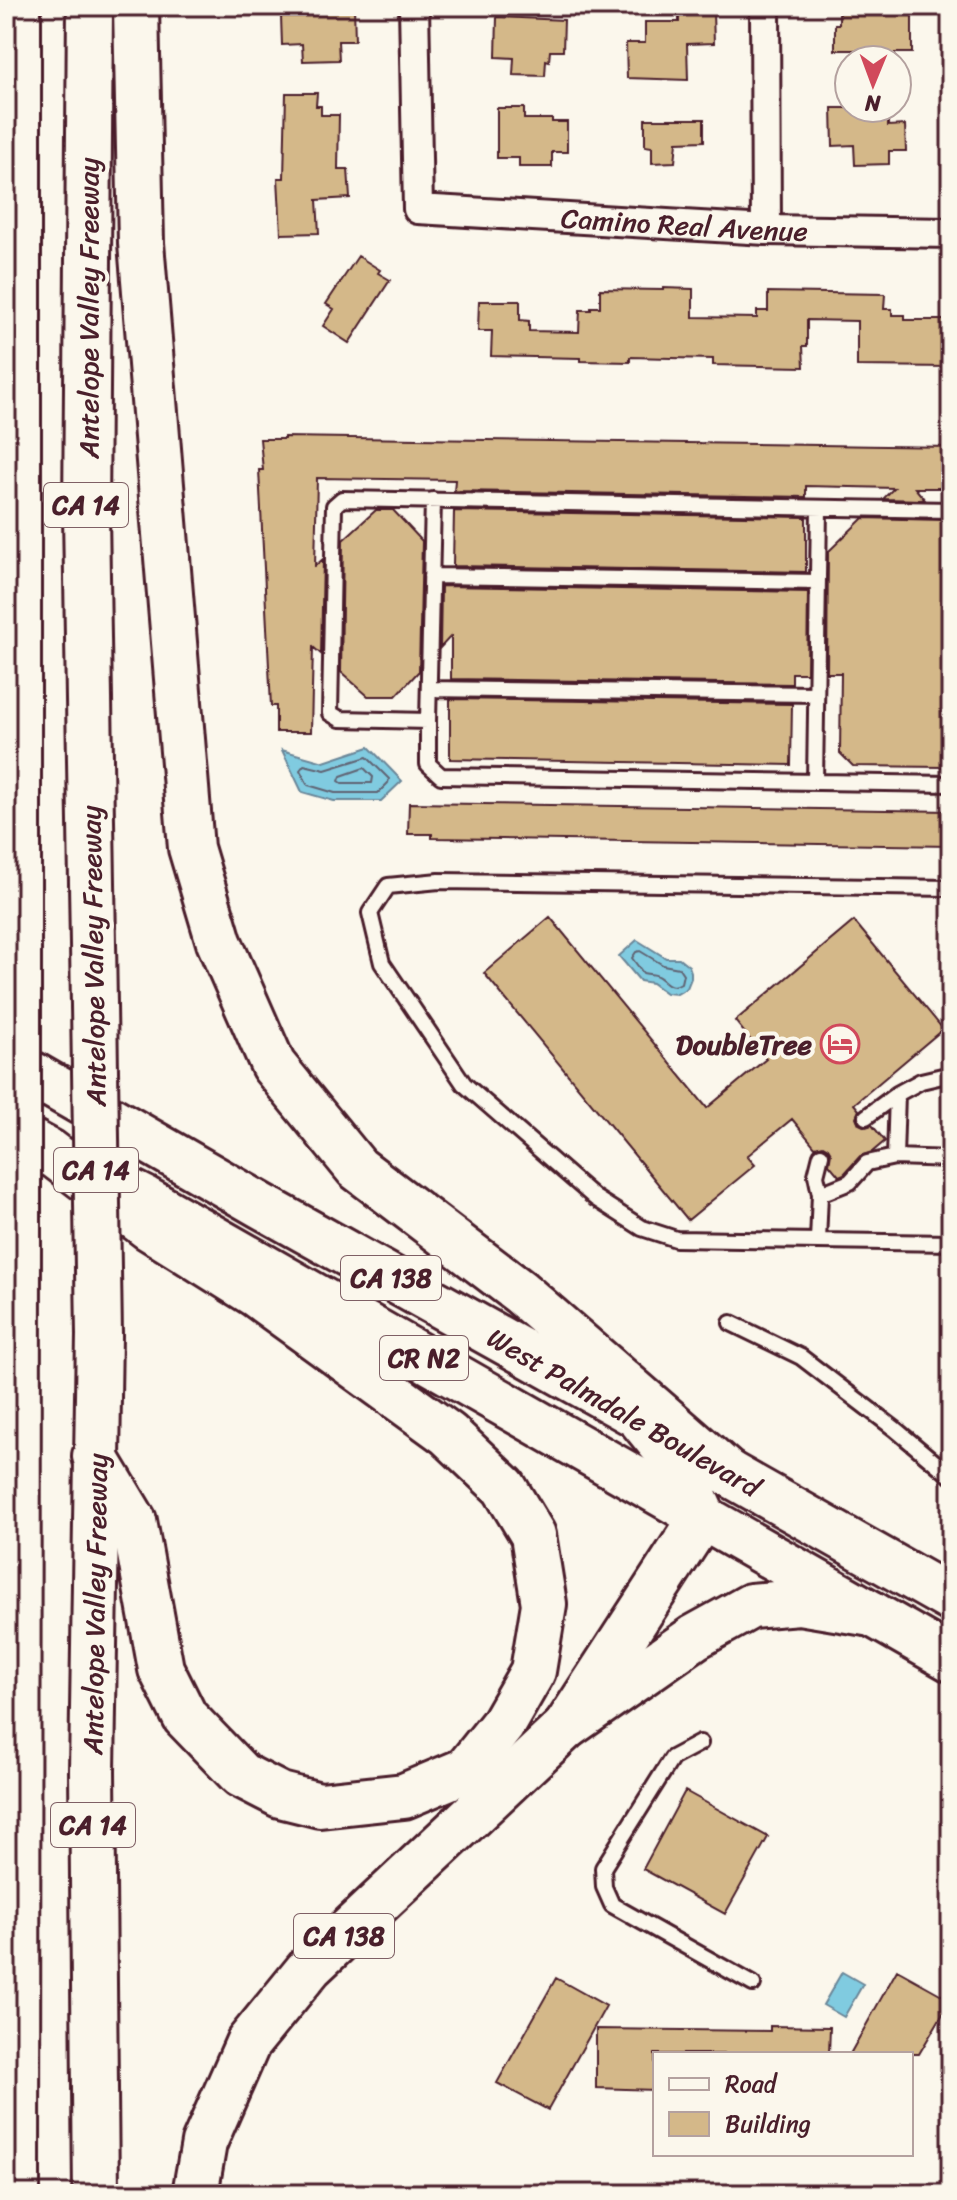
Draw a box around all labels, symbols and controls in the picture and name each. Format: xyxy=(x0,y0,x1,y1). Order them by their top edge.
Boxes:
north arrow xyxy=(833,44,913,124)
text: N xyxy=(864,84,882,123)
street label: Antelope Valley Freeway xyxy=(64,157,113,460)
street label: Camino Real Avenue xyxy=(560,194,808,256)
road number: CA 14 xyxy=(44,483,128,527)
street label: Antelope Valley Freeway xyxy=(66,804,121,1108)
place label: DoubleTree xyxy=(676,1020,813,1069)
hotel icon: DoubleTree xyxy=(819,1023,861,1065)
road number: CA 14 xyxy=(54,1148,138,1192)
road number: CA 138 xyxy=(341,1256,441,1300)
street label: West Palmdale Boulevard xyxy=(478,1314,772,1512)
road number: CR N2 xyxy=(380,1336,468,1380)
street label: Antelope Valley Freeway xyxy=(68,1452,122,1756)
road number: CA 14 xyxy=(51,1803,135,1847)
road number: CA 138 xyxy=(294,1914,394,1958)
legend xyxy=(653,2052,913,2156)
text: Road xyxy=(725,2063,779,2105)
text: Building xyxy=(725,2103,811,2145)

